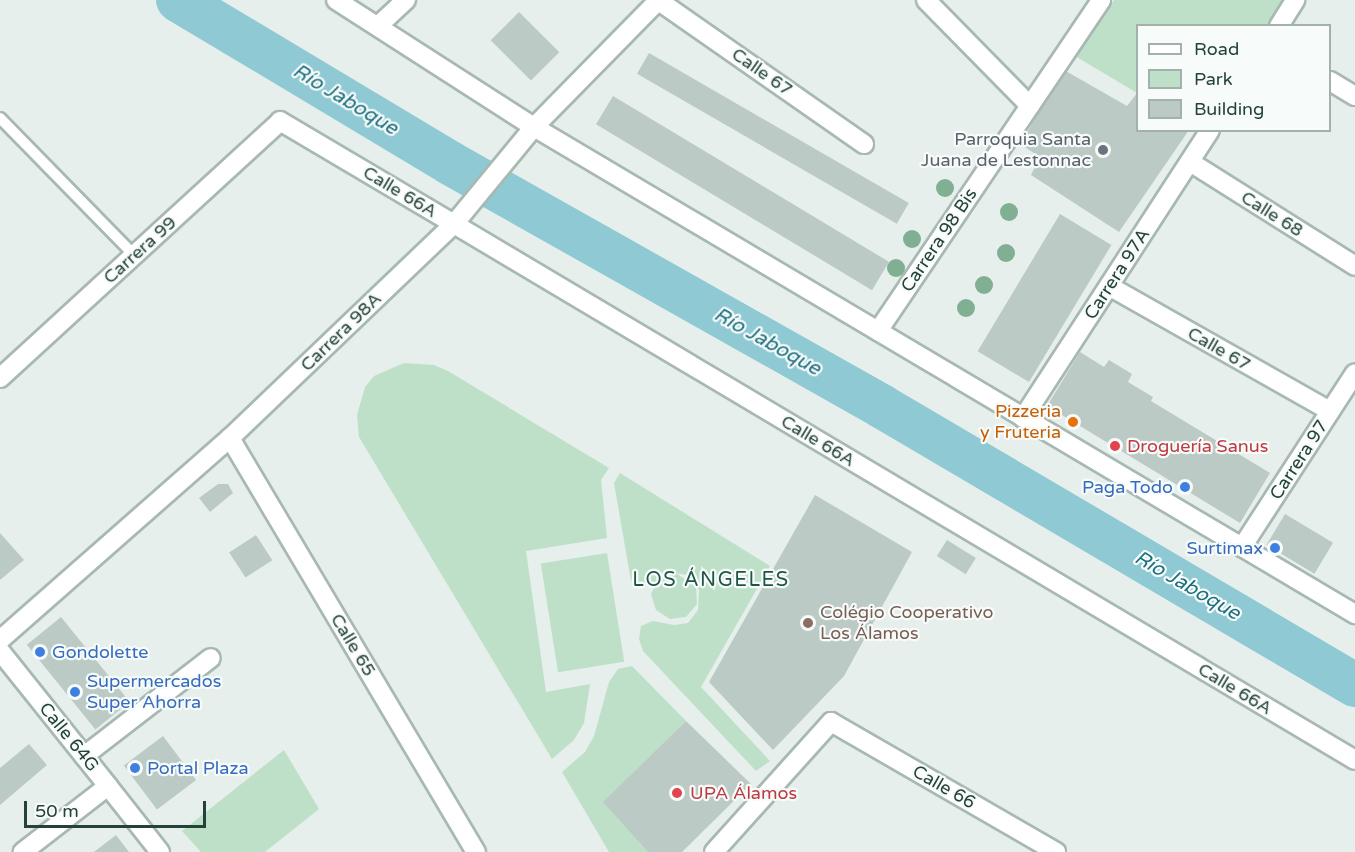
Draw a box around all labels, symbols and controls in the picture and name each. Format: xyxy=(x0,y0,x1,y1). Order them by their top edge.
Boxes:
legend xyxy=(1136,24,1331,132)
text: Road xyxy=(1194,38,1239,60)
street label: Calle 67 xyxy=(728,43,796,101)
water label: Río Jaboque xyxy=(288,59,402,141)
text: Park xyxy=(1194,68,1232,90)
text: Building xyxy=(1194,98,1264,120)
place label: Parroquia Santa Juana de Lestonnac xyxy=(921,129,1091,172)
marker: Parroquia Santa Juana de Lestonnac xyxy=(1096,143,1110,157)
street label: Calle 66A xyxy=(359,161,441,223)
street label: Carrera 98 Bis xyxy=(896,184,982,296)
street label: Calle 68 xyxy=(1237,187,1307,241)
street label: Carrera 99 xyxy=(99,212,181,288)
street label: Carrera 97A xyxy=(1080,224,1154,324)
street label: Carrera 98A xyxy=(296,288,386,376)
water label: Río Jaboque xyxy=(710,303,824,381)
street label: Calle 67 xyxy=(1184,322,1254,376)
place label: Pizzeria y Fruteria xyxy=(980,401,1061,444)
street label: Calle 66A xyxy=(777,410,859,472)
marker: Pizzeria y Fruteria xyxy=(1066,415,1080,429)
street label: Carrera 97 xyxy=(1265,416,1333,504)
place label: Droguería Sanus xyxy=(1127,435,1268,457)
marker: Droguería Sanus xyxy=(1108,439,1122,453)
place label: Paga Todo xyxy=(1082,476,1173,498)
marker: Paga Todo xyxy=(1178,480,1192,494)
place label: Surtimax xyxy=(1186,537,1263,559)
marker: Surtimax xyxy=(1268,541,1282,555)
water label: Río Jaboque xyxy=(1130,546,1244,626)
district label: LOS ÁNGELES xyxy=(632,568,790,592)
place label: Colégio Cooperativo Los Álamos xyxy=(820,602,993,644)
street label: Calle 65 xyxy=(326,610,380,680)
marker: Colégio Cooperativo Los Álamos xyxy=(801,616,815,630)
place label: Gondolette xyxy=(52,641,148,663)
marker: Gondolette xyxy=(33,645,47,659)
street label: Calle 66A xyxy=(1194,658,1276,720)
place label: Supermercados Super Ahorra xyxy=(87,671,221,714)
marker: Supermercados Super Ahorra xyxy=(68,685,82,699)
street label: Calle 64G xyxy=(35,698,103,776)
place label: Portal Plaza xyxy=(147,757,249,779)
street label: Calle 66 xyxy=(909,760,979,814)
marker: Portal Plaza xyxy=(128,761,142,775)
place label: UPA Álamos xyxy=(690,782,797,804)
marker: UPA Álamos xyxy=(668,784,686,802)
scale bar xyxy=(27,789,208,827)
text: 50 m xyxy=(35,800,79,822)

